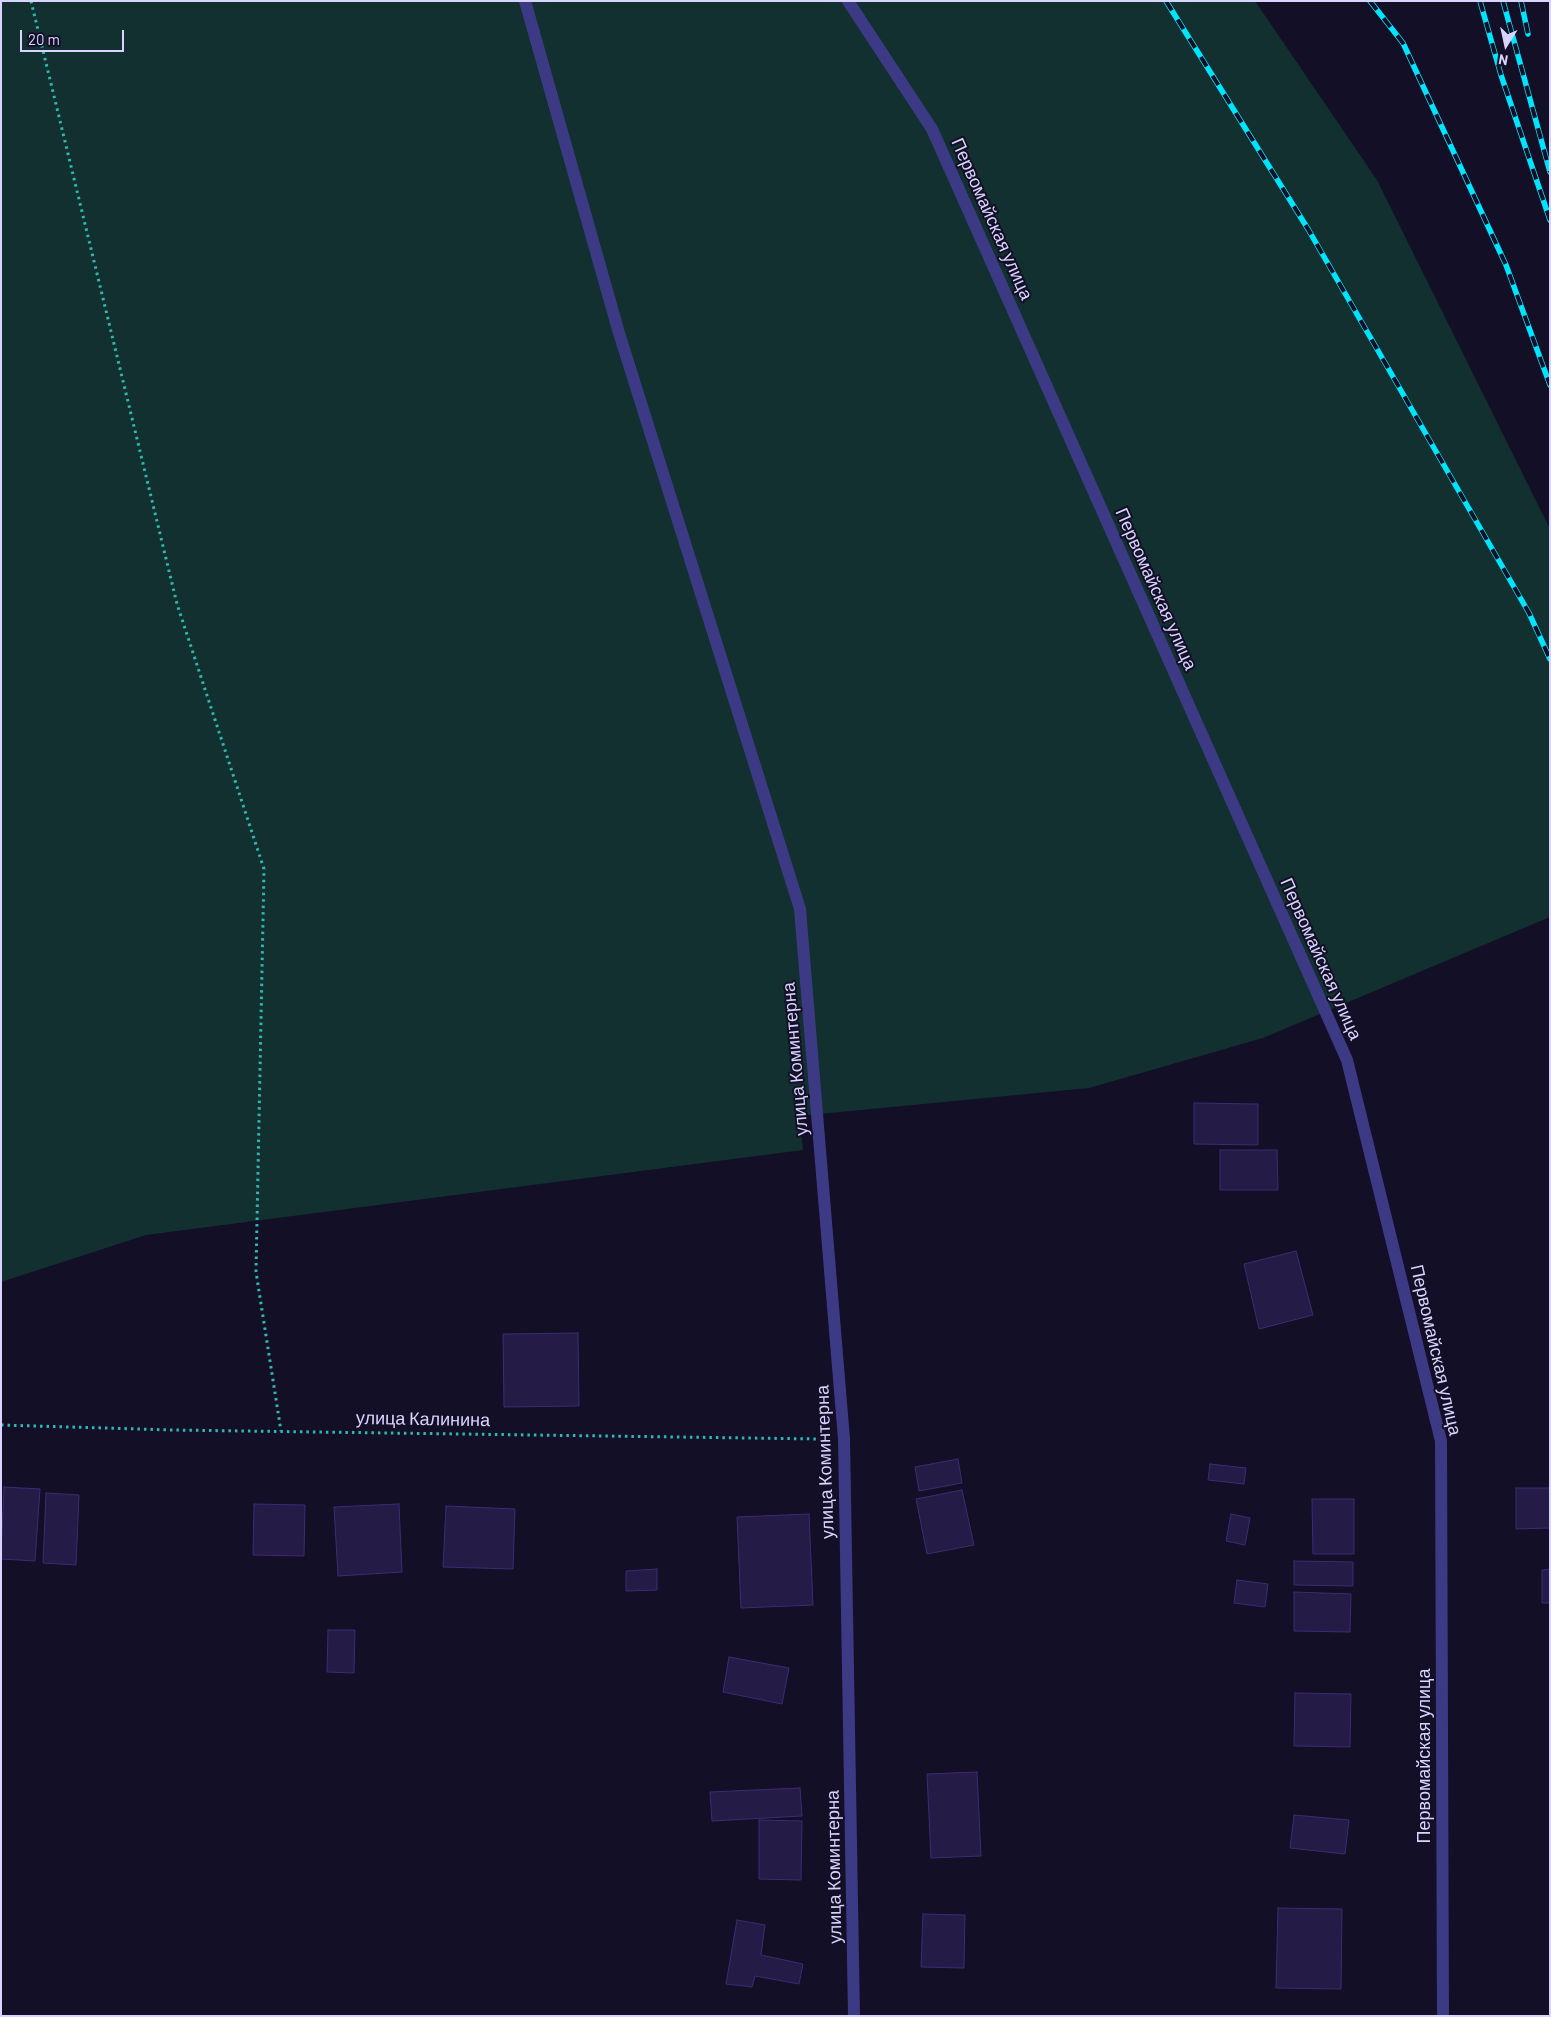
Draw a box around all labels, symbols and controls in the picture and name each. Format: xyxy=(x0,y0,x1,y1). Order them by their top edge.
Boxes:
scale bar xyxy=(22,20,126,52)
north arrow xyxy=(1481,20,1531,70)
text: 20 m xyxy=(28,30,60,48)
text: N xyxy=(1497,51,1509,69)
street label: Первомайская улица xyxy=(947,135,1037,303)
street label: Первомайская улица xyxy=(1111,505,1201,673)
street label: Первомайская улица xyxy=(1276,875,1366,1043)
street label: улица Коминтерна xyxy=(778,981,812,1137)
street label: Первомайская улица xyxy=(1406,1262,1466,1438)
street label: улица Коминтерна xyxy=(812,1385,838,1539)
street label: улица Калинина xyxy=(356,1407,490,1431)
street label: Первомайская улица xyxy=(1413,1669,1435,1843)
street label: улица Коминтерна xyxy=(822,1790,846,1944)

